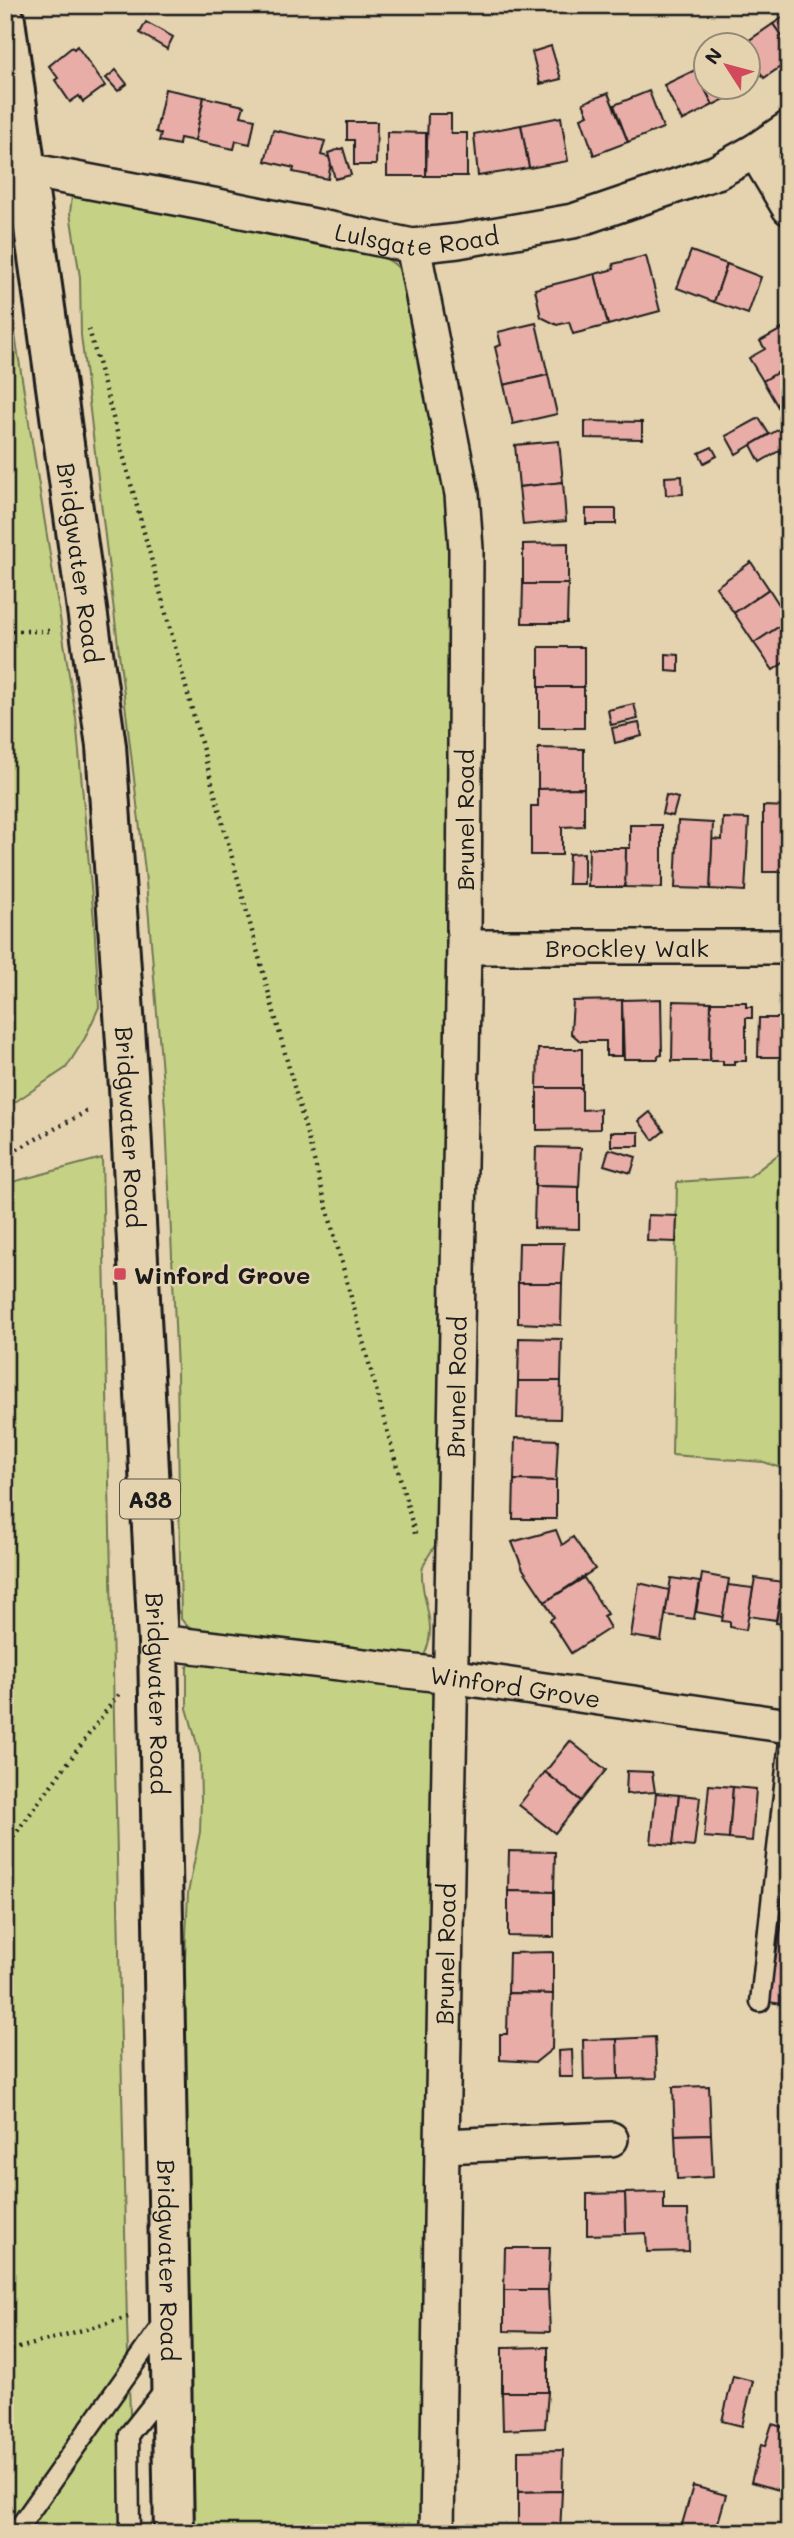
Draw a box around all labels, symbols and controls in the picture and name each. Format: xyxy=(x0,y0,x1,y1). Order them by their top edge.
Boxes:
north arrow xyxy=(692,32,762,102)
text: N xyxy=(698,43,727,69)
street label: Lulsgate Road xyxy=(332,215,501,262)
street label: Bridgwater Road xyxy=(51,461,110,665)
street label: Brunel Road xyxy=(449,749,480,891)
street label: Brockley Walk xyxy=(545,932,709,963)
street label: Bridgwater Road xyxy=(109,1025,152,1229)
place label: Winford Grove xyxy=(134,1259,310,1290)
marker: Winford Grove xyxy=(112,1266,128,1282)
street label: Brunel Road xyxy=(439,1316,473,1458)
road number: A38 xyxy=(120,1480,180,1518)
street label: Bridgwater Road xyxy=(140,1592,176,1795)
street label: Winford Grove xyxy=(428,1658,603,1714)
street label: Brunel Road xyxy=(428,1883,462,2025)
street label: Bridgwater Road xyxy=(152,2159,186,2362)

